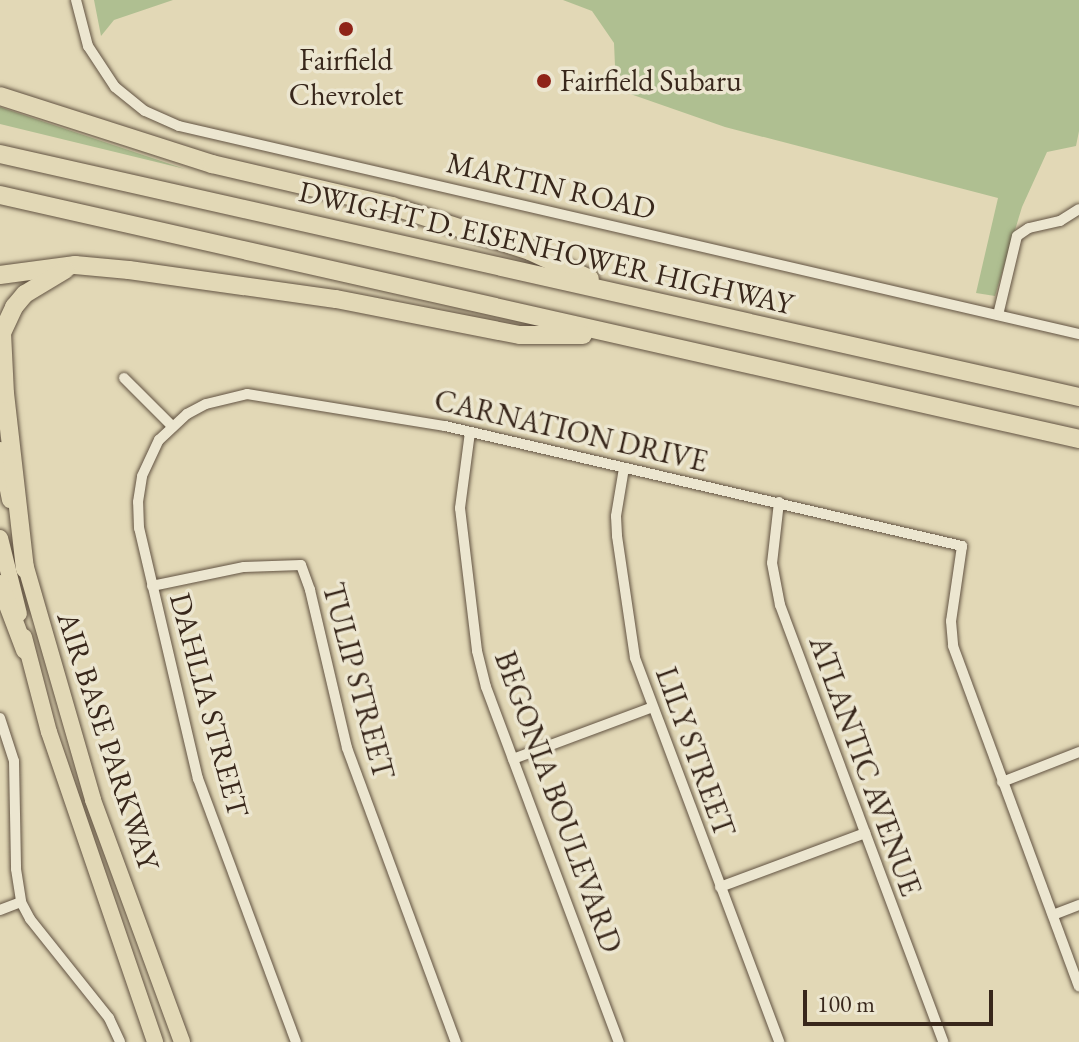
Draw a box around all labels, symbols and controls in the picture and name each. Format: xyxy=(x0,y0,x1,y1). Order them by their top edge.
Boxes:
marker: Fairfield Chevrolet xyxy=(337,20,355,38)
place label: Fairfield Chevrolet xyxy=(289,42,403,112)
place label: Fairfield Subaru xyxy=(560,63,742,99)
marker: Fairfield Subaru xyxy=(535,72,553,90)
street label: MARTIN ROAD xyxy=(443,145,659,227)
street label: DWIGHT D. EISENHOWER HIGHWAY xyxy=(295,174,797,322)
street label: CARNATION DRIVE xyxy=(431,382,711,480)
street label: TULIP STREET xyxy=(314,579,402,783)
street label: DAHLIA STREET xyxy=(162,589,256,821)
street label: AIR BASE PARKWAY xyxy=(49,607,167,875)
street label: ATLANTIC AVENUE xyxy=(801,631,929,901)
street label: BEGONIA BOULEVARD xyxy=(487,646,629,958)
street label: LILY STREET xyxy=(648,662,742,842)
scale bar xyxy=(807,974,997,1024)
text: 100 m xyxy=(817,988,875,1019)

